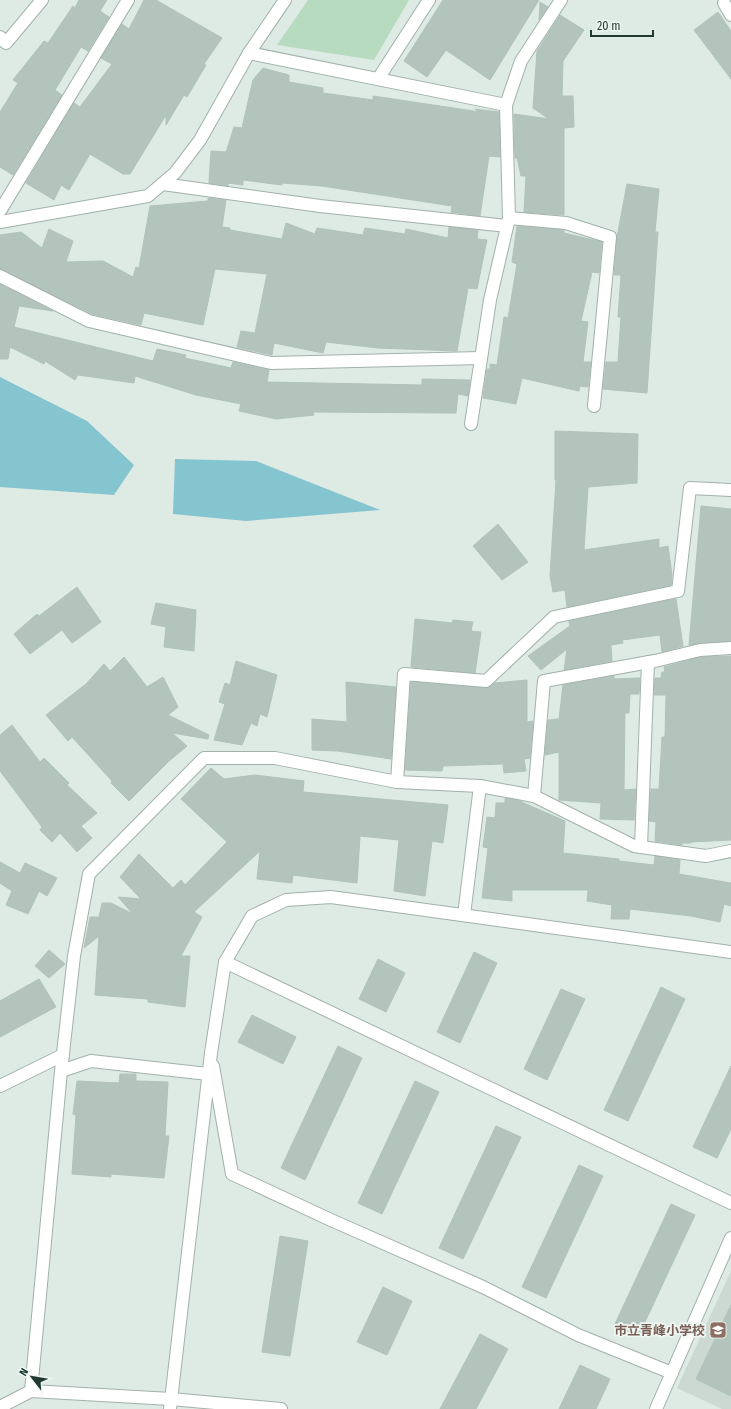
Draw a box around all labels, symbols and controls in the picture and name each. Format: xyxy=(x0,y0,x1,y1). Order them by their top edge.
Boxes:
scale bar xyxy=(591,12,653,38)
text: 20 m xyxy=(597,19,621,33)
school or university icon: 市立青峰小学校 xyxy=(708,1320,728,1340)
place label: 市立青峰小学校 xyxy=(614,1323,705,1338)
north arrow xyxy=(12,1357,52,1397)
text: N xyxy=(17,1366,31,1378)

